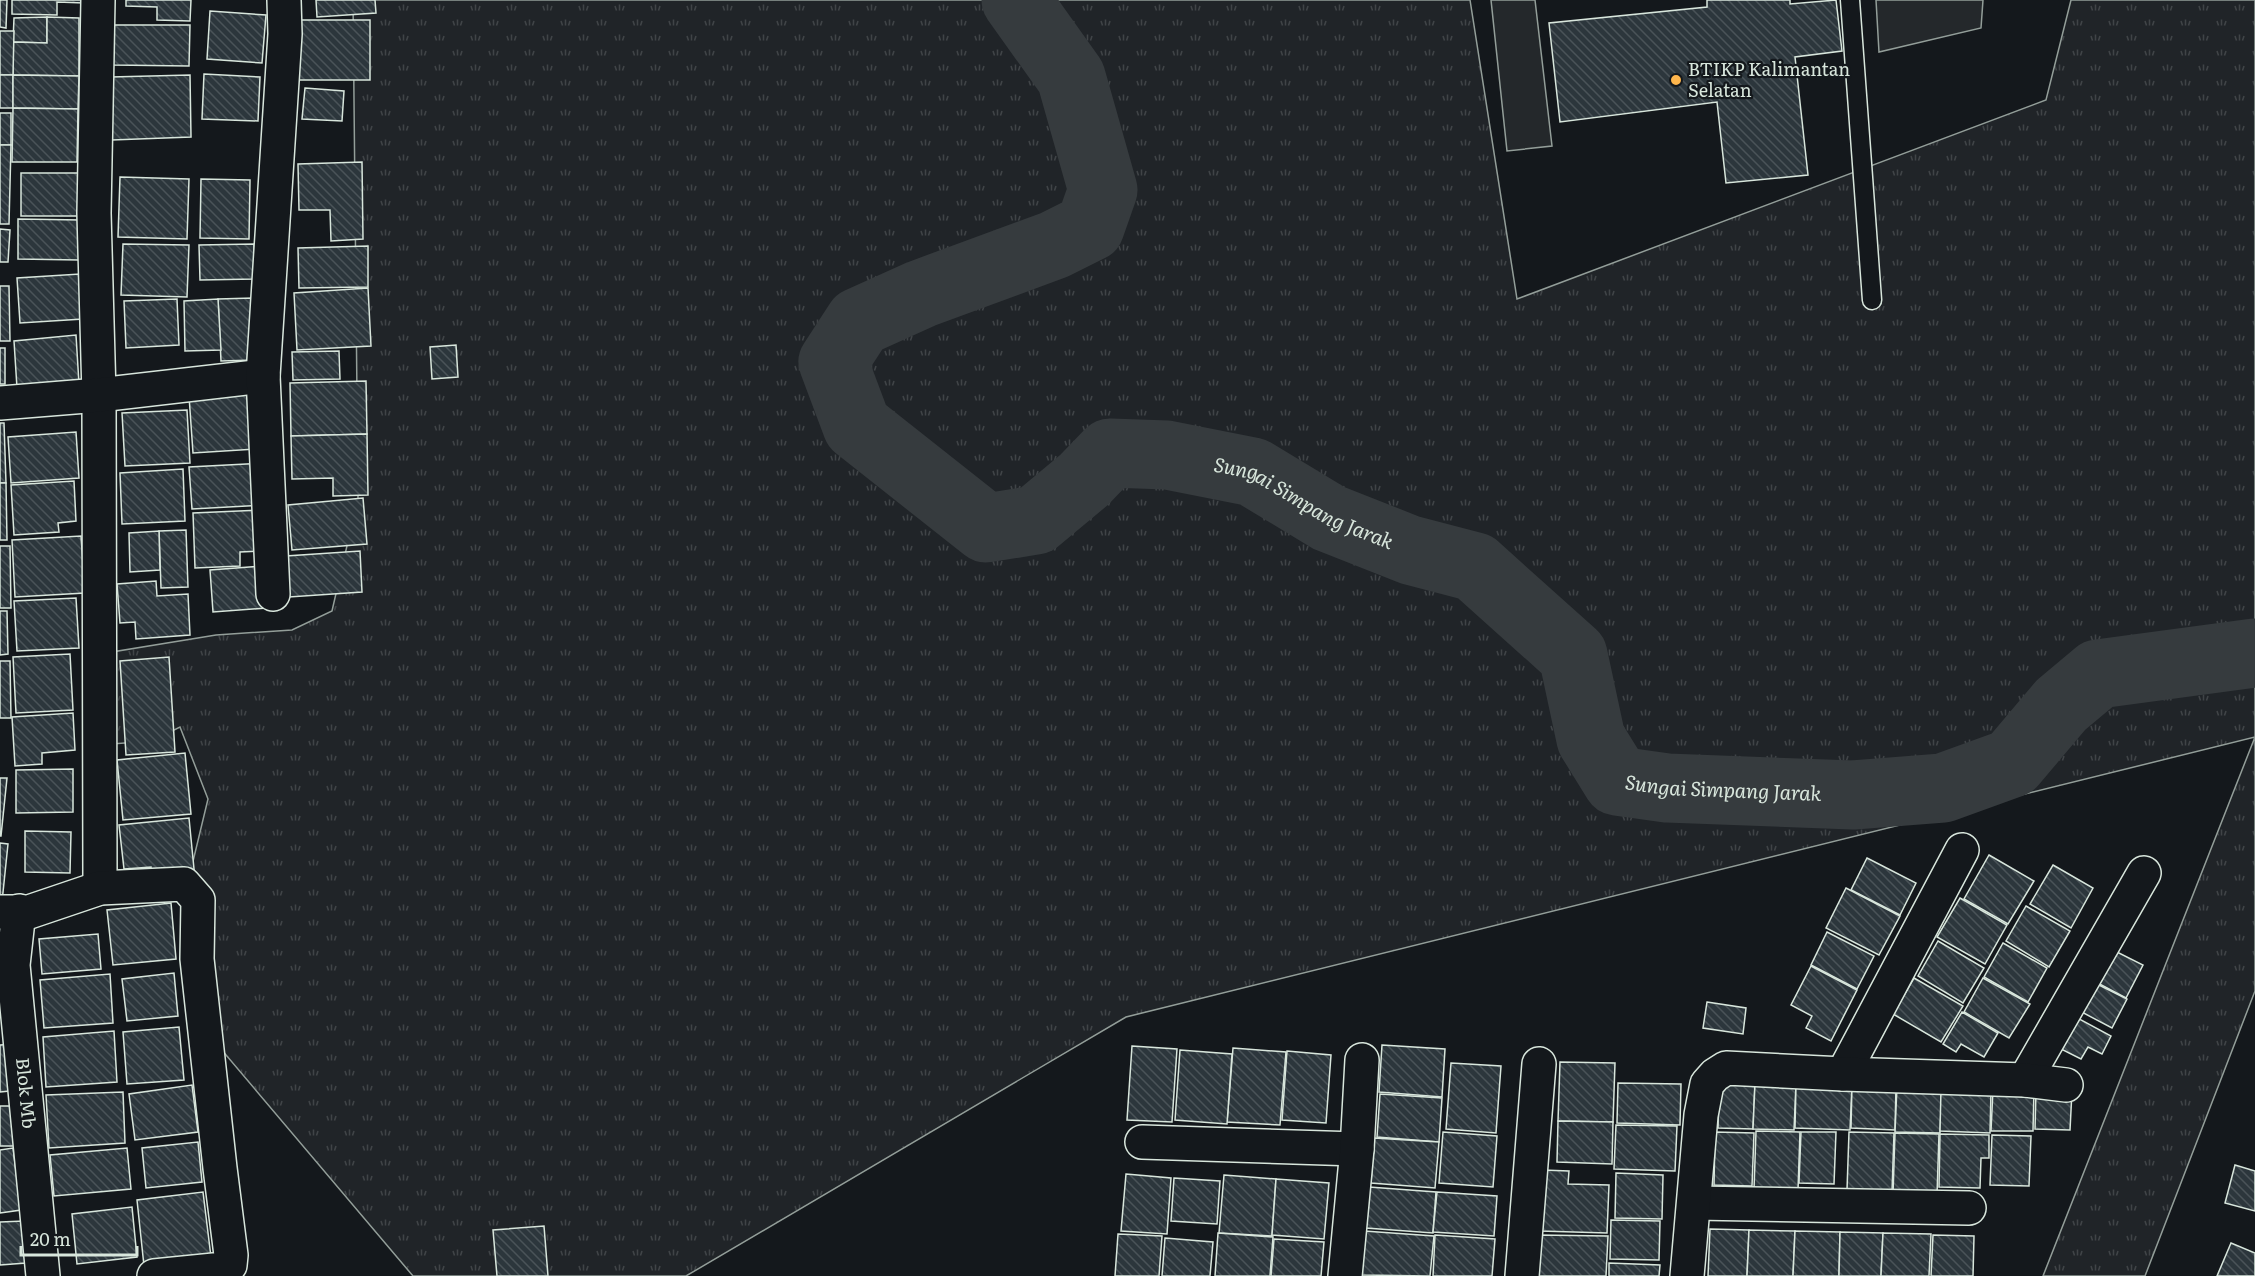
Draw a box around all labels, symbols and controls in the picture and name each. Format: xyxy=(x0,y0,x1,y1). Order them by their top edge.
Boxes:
place label: BTIKP Kalimantan Selatan xyxy=(1688,55,1850,103)
marker: BTIKP Kalimantan Selatan xyxy=(1669,73,1683,87)
water label: Sungai Simpang Jarak xyxy=(1212,448,1399,555)
water label: Sungai Simpang Jarak xyxy=(1623,765,1822,807)
street label: Blok Mb xyxy=(10,1056,44,1130)
scale bar xyxy=(21,1219,136,1257)
text: 20 m xyxy=(30,1225,71,1252)

